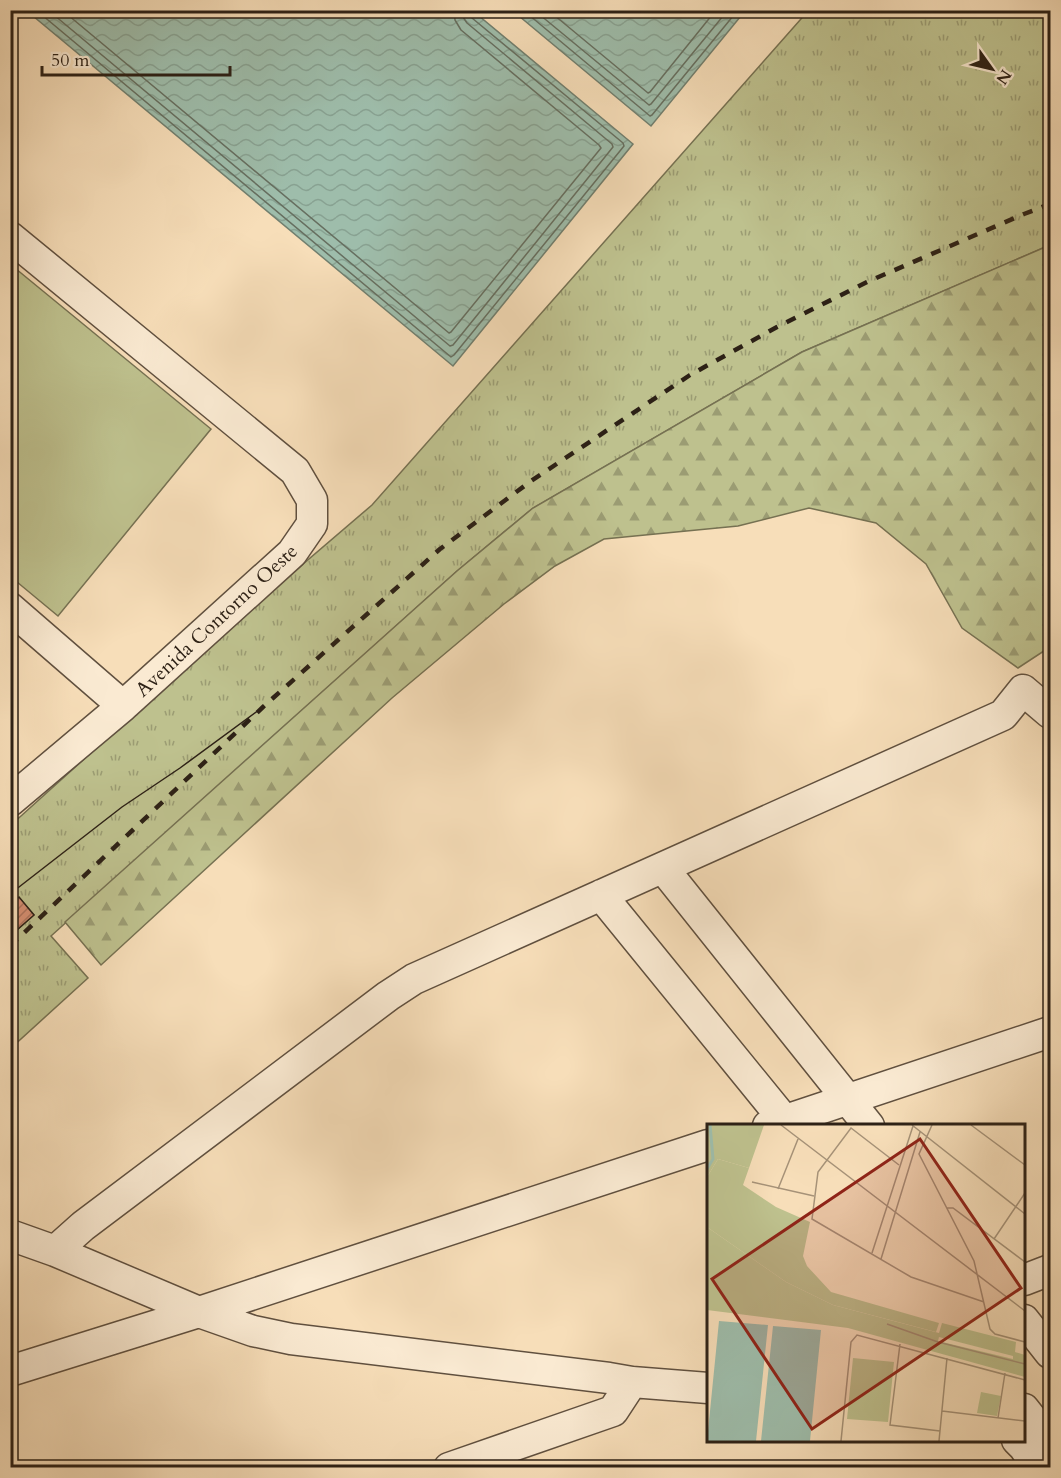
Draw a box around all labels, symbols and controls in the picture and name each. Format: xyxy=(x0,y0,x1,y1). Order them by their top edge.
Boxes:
scale bar xyxy=(42,39,230,77)
north arrow xyxy=(962,39,1022,99)
text: 50 m xyxy=(51,48,90,73)
text: N xyxy=(991,65,1017,89)
street label: Avenida Contorno Oeste xyxy=(129,538,303,703)
inset map xyxy=(707,1124,1025,1442)

